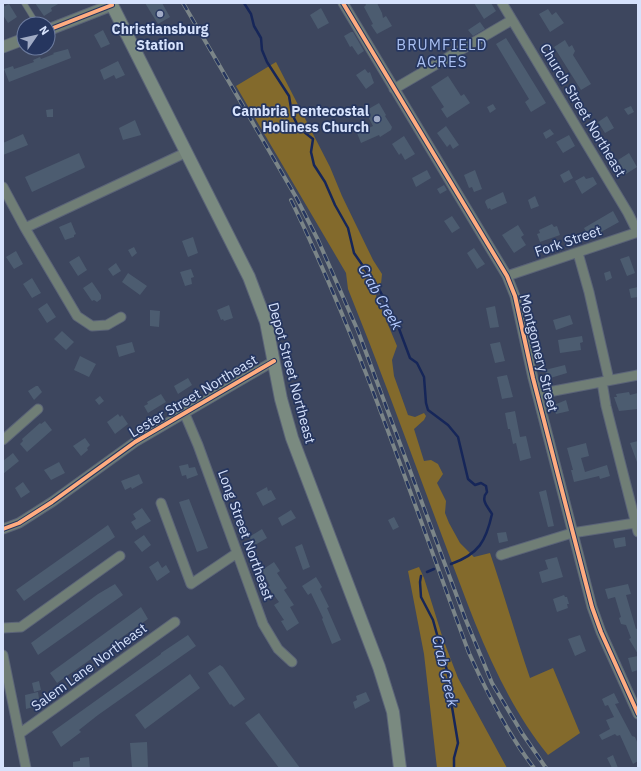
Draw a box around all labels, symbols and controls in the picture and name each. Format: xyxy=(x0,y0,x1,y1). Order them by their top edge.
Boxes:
marker: Christiansburg Station xyxy=(155,9,165,19)
north arrow xyxy=(16,16,56,56)
place label: Christiansburg Station xyxy=(112,20,209,54)
text: N xyxy=(36,23,52,38)
district label: BRUMFIELD ACRES xyxy=(396,35,488,71)
street label: Church Street Northeast xyxy=(536,40,630,180)
place label: Cambria Pentecostal Holiness Church xyxy=(232,102,369,136)
marker: Cambria Pentecostal Holiness Church xyxy=(372,114,382,124)
street label: Fork Street xyxy=(532,221,604,261)
water label: Crab Creek xyxy=(354,260,407,333)
street label: Montgomery Street xyxy=(516,292,562,414)
street label: Depot Street Northeast xyxy=(264,300,320,446)
street label: Lester Street Northeast xyxy=(126,351,261,441)
street label: Long Street Northeast xyxy=(214,467,278,603)
street label: Salem Lane Northeast xyxy=(28,619,150,715)
water label: Crab Creek xyxy=(428,633,463,709)

